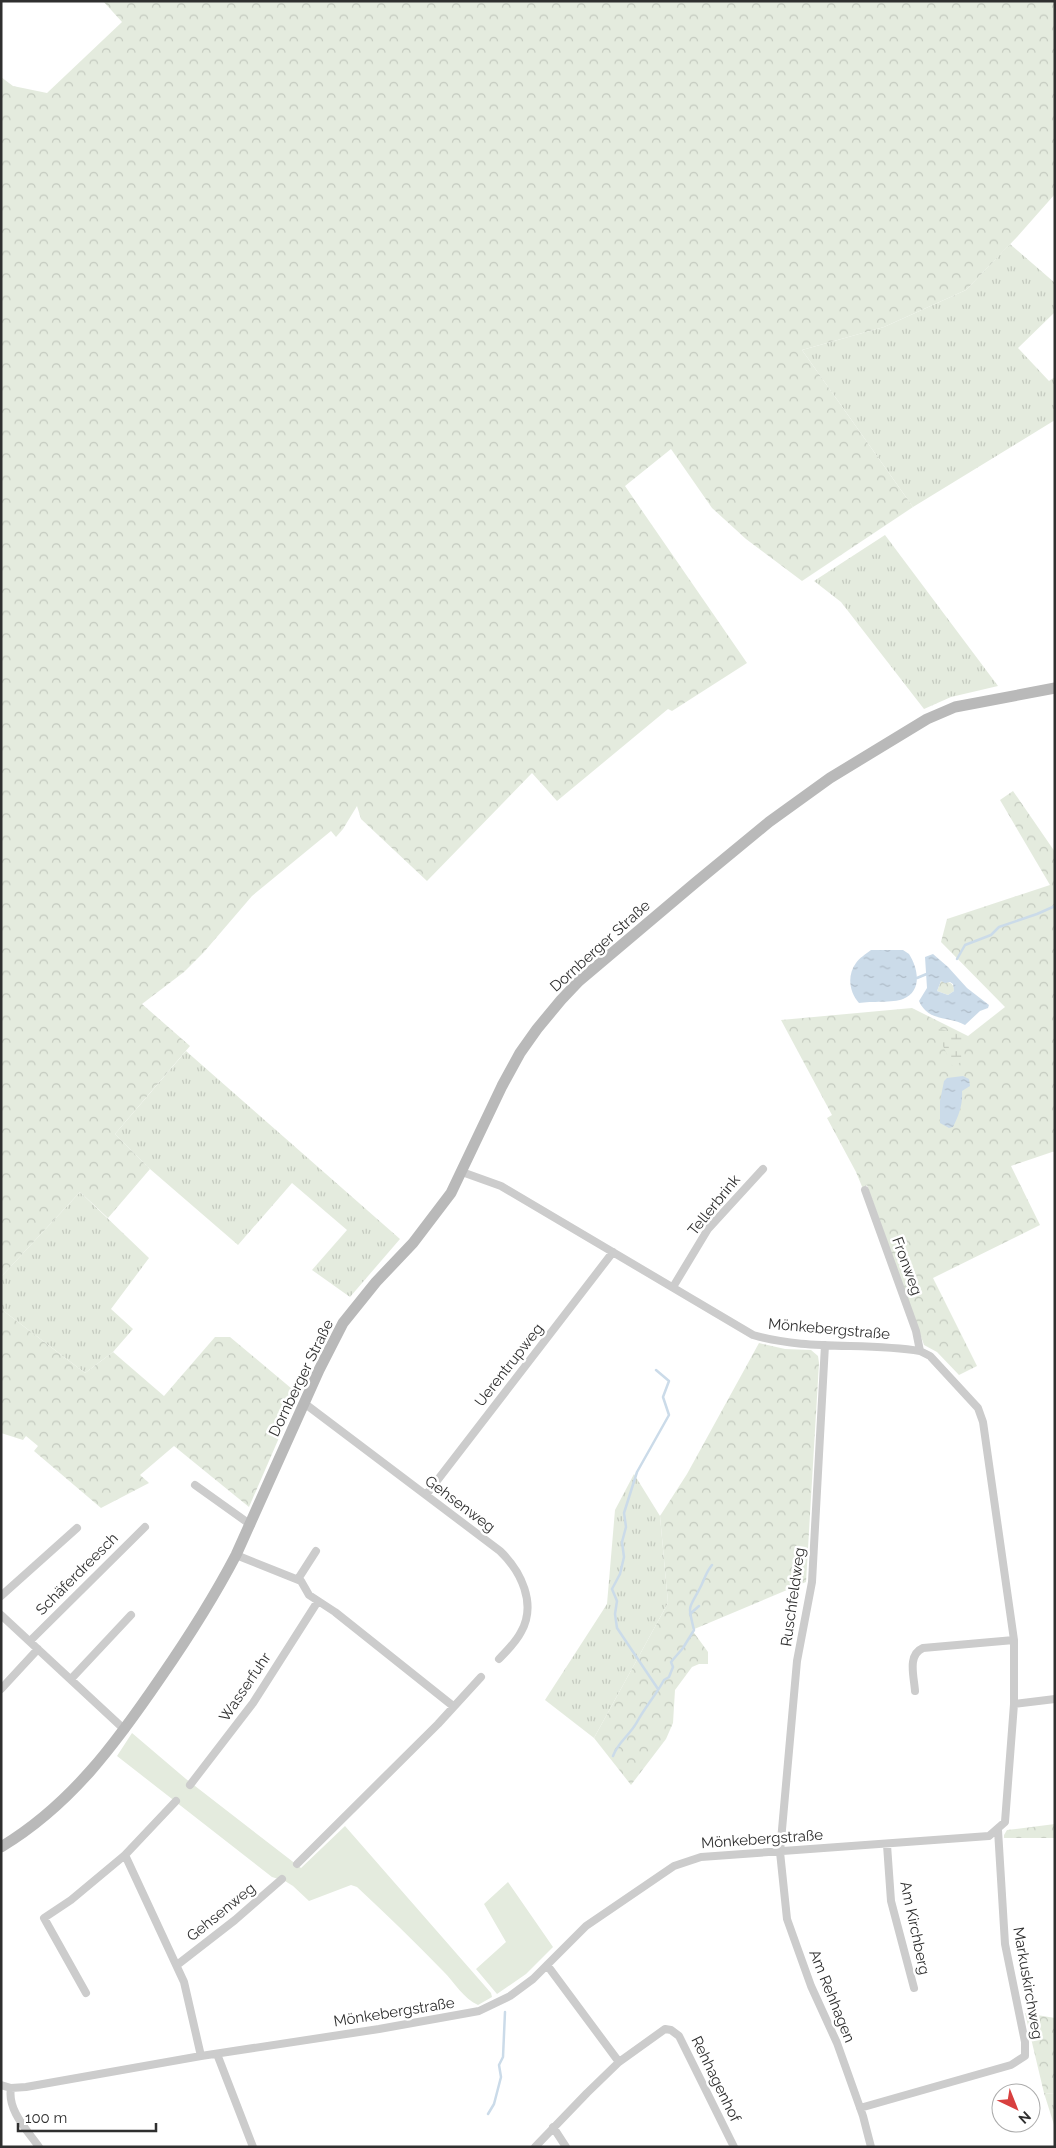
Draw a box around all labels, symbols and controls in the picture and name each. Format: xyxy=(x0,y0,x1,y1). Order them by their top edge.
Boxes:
street label: Dornberger Straße xyxy=(546,896,654,996)
street label: Tellerbrink xyxy=(684,1171,744,1239)
street label: Fronweg xyxy=(888,1234,926,1298)
street label: Mönkebergstraße xyxy=(767,1315,891,1343)
street label: Dornberger Straße xyxy=(265,1316,337,1440)
street label: Uerentrupweg xyxy=(471,1320,547,1410)
street label: Gehsenweg xyxy=(421,1472,499,1536)
street label: Schäferdreesch xyxy=(32,1529,122,1619)
street label: Ruschfeldweg xyxy=(777,1546,809,1648)
street label: Wasserfuhr xyxy=(215,1648,275,1725)
street label: Mönkebergstraße xyxy=(700,1826,824,1852)
street label: Gehsenweg xyxy=(183,1879,259,1945)
street label: Am Kirchberg xyxy=(896,1880,934,1976)
street label: Markuskirchweg xyxy=(1009,1925,1047,2041)
street label: Am Rehhagen xyxy=(805,1947,859,2045)
street label: Mönkebergstraße xyxy=(332,1994,456,2030)
street label: Rehhagenhof xyxy=(687,2033,745,2126)
north arrow xyxy=(991,2083,1041,2133)
scale bar xyxy=(18,2100,155,2132)
text: N xyxy=(1016,2108,1034,2127)
text: 100 m xyxy=(25,2109,67,2127)

